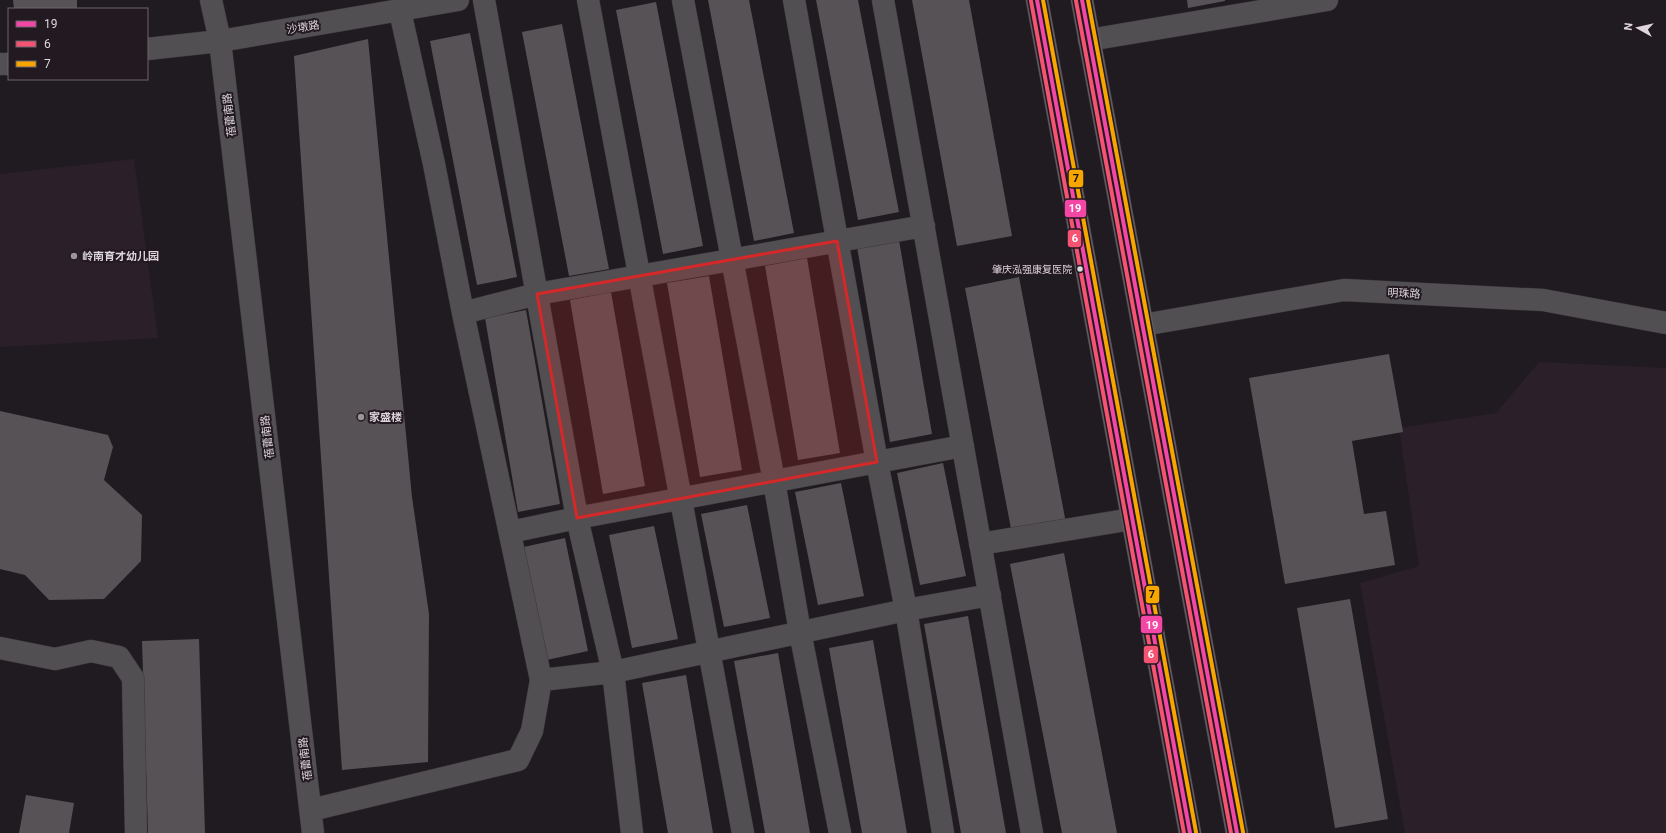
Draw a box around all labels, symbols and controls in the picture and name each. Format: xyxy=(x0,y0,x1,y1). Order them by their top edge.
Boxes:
legend xyxy=(8,8,148,80)
north arrow xyxy=(1618,8,1658,48)
text: 19 xyxy=(44,17,58,31)
street label: 沙墩路 xyxy=(286,18,320,36)
text: N xyxy=(1622,22,1636,31)
text: 6 xyxy=(44,37,51,51)
text: 7 xyxy=(44,57,51,71)
street label: 蓓蕾南路 xyxy=(220,92,239,138)
line badge: 7 xyxy=(1068,169,1084,188)
text: 7 xyxy=(1073,172,1079,185)
line badge: 19 xyxy=(1064,199,1087,218)
text: 19 xyxy=(1069,202,1081,215)
line badge: 6 xyxy=(1067,229,1082,248)
text: 6 xyxy=(1072,232,1078,245)
place label: 岭南育才幼儿园 xyxy=(82,250,159,263)
marker: 岭南育才幼儿园 xyxy=(69,251,79,261)
place label: 肇庆泓强康复医院 xyxy=(992,264,1072,275)
marker: 肇庆泓强康复医院 xyxy=(1075,264,1085,274)
street label: 明珠路 xyxy=(1387,286,1421,301)
place label: 家盛楼 xyxy=(369,411,402,424)
marker: 家盛楼 xyxy=(356,412,366,422)
street label: 蓓蕾南路 xyxy=(258,414,277,460)
line badge: 7 xyxy=(1145,585,1160,604)
text: 7 xyxy=(1149,588,1155,601)
line badge: 19 xyxy=(1140,615,1163,634)
text: 19 xyxy=(1146,619,1158,632)
line badge: 6 xyxy=(1143,645,1159,664)
text: 6 xyxy=(1148,648,1154,661)
street label: 蓓蕾南路 xyxy=(296,736,315,782)

